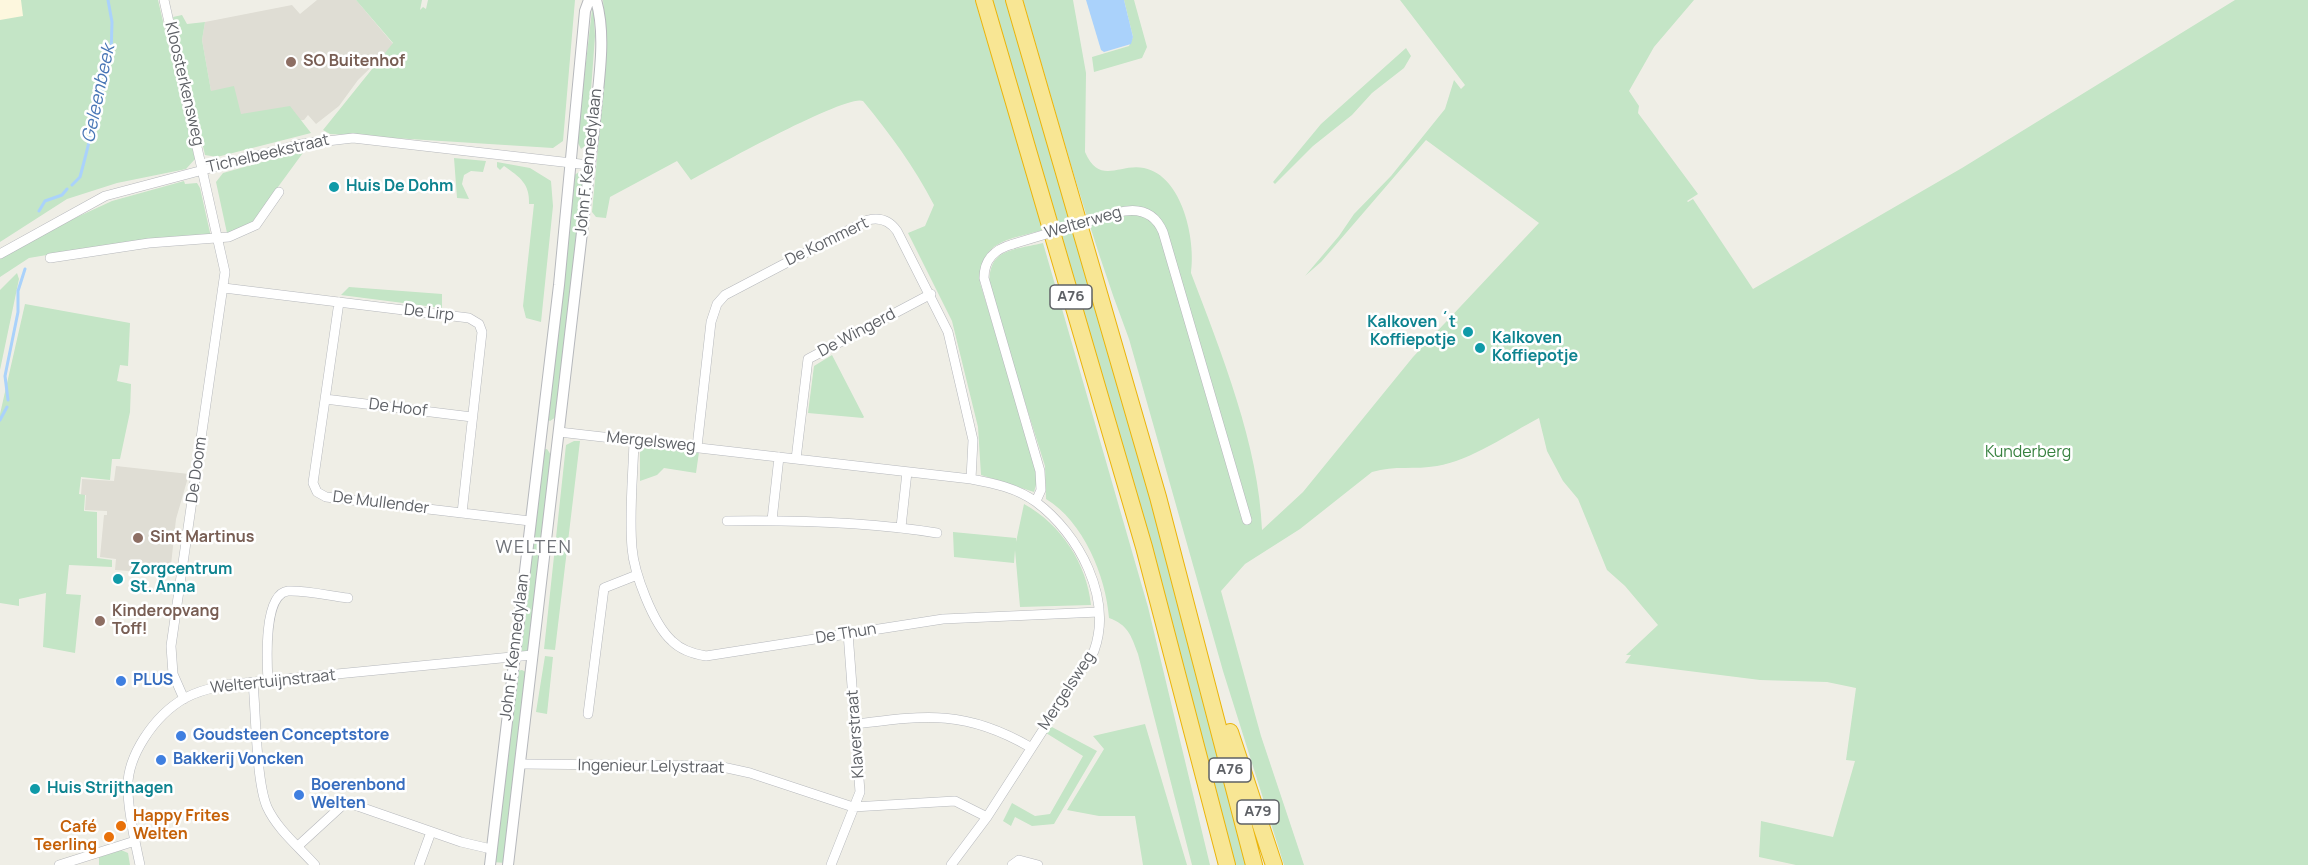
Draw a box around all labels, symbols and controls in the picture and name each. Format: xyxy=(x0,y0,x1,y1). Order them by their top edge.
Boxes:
street label: Kloosterkensweg xyxy=(160,20,208,148)
water label: Geleenbeek xyxy=(78,43,120,145)
place label: SO Buitenhof xyxy=(303,52,405,72)
marker: SO Buitenhof xyxy=(284,55,298,69)
street label: John F. Kennedylaan xyxy=(572,88,606,236)
street label: Tichelbeekstraat xyxy=(205,131,331,177)
place label: Huis De Dohm xyxy=(346,177,453,197)
marker: Huis De Dohm xyxy=(327,180,341,194)
street label: Welterweg xyxy=(1042,203,1124,243)
street label: De Kommert xyxy=(782,214,872,270)
road number: A76 xyxy=(1050,285,1092,309)
street label: De Lirp xyxy=(403,300,455,326)
street label: De Wingerd xyxy=(815,305,899,361)
place label: Kalkoven ´t Koffiepotje xyxy=(1367,313,1456,351)
marker: Kalkoven ´t Koffiepotje xyxy=(1461,325,1475,339)
place label: Kalkoven Koffiepotje xyxy=(1492,329,1578,367)
marker: Kalkoven Koffiepotje xyxy=(1473,341,1487,355)
street label: De Hoof xyxy=(368,395,428,421)
street label: Mergelsweg xyxy=(605,428,697,456)
street label: De Doom xyxy=(183,436,211,504)
park label: Kunderberg xyxy=(1985,443,2071,463)
street label: De Mullender xyxy=(332,488,430,518)
place label: Sint Martinus xyxy=(150,528,255,548)
marker: Sint Martinus xyxy=(131,531,145,545)
district label: WELTEN xyxy=(496,537,572,559)
place label: Zorgcentrum St. Anna xyxy=(130,560,232,598)
marker: Zorgcentrum St. Anna xyxy=(111,572,125,586)
street label: John F. Kennedylaan xyxy=(496,572,534,722)
place label: Kinderopvang Toff! xyxy=(112,602,219,640)
marker: Kinderopvang Toff! xyxy=(93,614,107,628)
street label: De Thun xyxy=(814,620,878,648)
street label: Mergelsweg xyxy=(1035,648,1099,734)
street label: Weltertuijnstraat xyxy=(209,666,337,698)
place label: PLUS xyxy=(133,671,173,691)
marker: PLUS xyxy=(114,674,128,688)
street label: Klaverstraat xyxy=(843,689,869,779)
place label: Goudsteen Conceptstore xyxy=(193,726,389,746)
marker: Goudsteen Conceptstore xyxy=(174,729,188,743)
place label: Bakkerij Voncken xyxy=(173,750,304,770)
marker: Bakkerij Voncken xyxy=(154,753,168,767)
street label: Ingenieur Lelystraat xyxy=(577,756,725,778)
road number: A76 xyxy=(1209,758,1251,782)
place label: Boerenbond Welten xyxy=(311,776,406,814)
place label: Huis Strijthagen xyxy=(47,779,173,799)
marker: Huis Strijthagen xyxy=(28,782,42,796)
marker: Boerenbond Welten xyxy=(292,788,306,802)
road number: A79 xyxy=(1237,800,1279,824)
place label: Happy Frites Welten xyxy=(133,807,229,845)
place label: Café Teerling xyxy=(34,818,97,856)
marker: Happy Frites Welten xyxy=(114,819,128,833)
marker: Café Teerling xyxy=(102,830,116,844)

